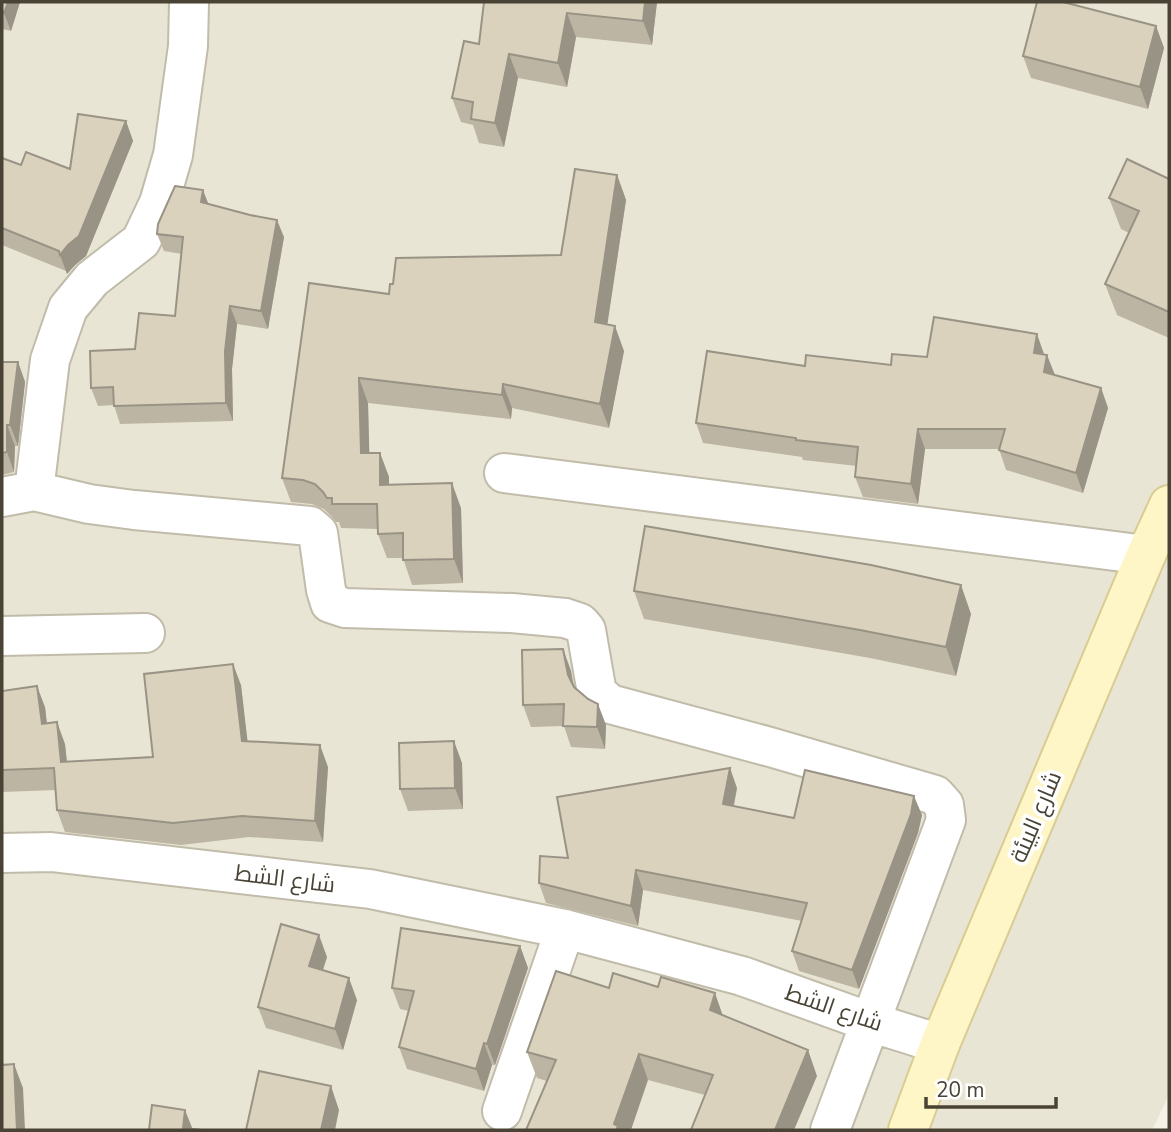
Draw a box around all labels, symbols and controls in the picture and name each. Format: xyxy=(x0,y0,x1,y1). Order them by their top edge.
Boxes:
street label: شارع البيئة xyxy=(1003,767,1069,867)
street label: شارع الشط xyxy=(233,857,337,901)
street label: شارع الشط xyxy=(781,977,887,1039)
scale bar xyxy=(926,1066,1056,1110)
text: 20 m xyxy=(936,1076,985,1104)

